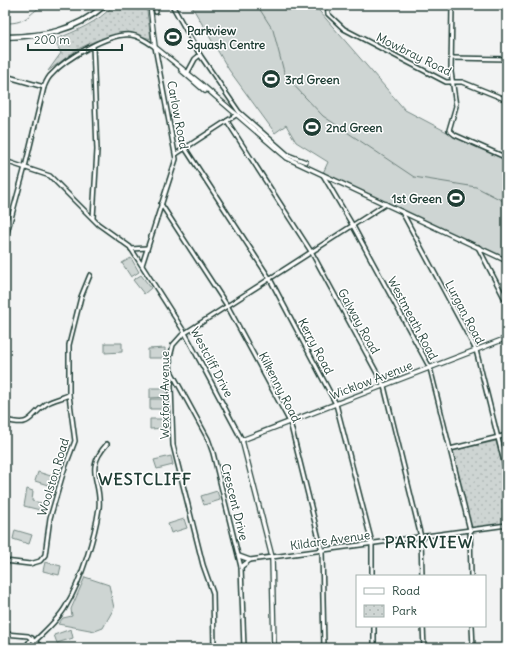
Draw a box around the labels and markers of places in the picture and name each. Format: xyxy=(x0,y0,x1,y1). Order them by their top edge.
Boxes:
place label: Parkview Squash Centre xyxy=(187,23,266,53)
sports icon: Parkview Squash Centre xyxy=(162,26,184,48)
sports icon: 3rd Green xyxy=(260,68,282,90)
place label: 3rd Green xyxy=(285,72,340,87)
sports icon: 2nd Green xyxy=(301,116,323,138)
place label: 2nd Green xyxy=(326,120,383,135)
sports icon: 1st Green xyxy=(445,187,467,209)
place label: 1st Green xyxy=(392,191,442,206)

